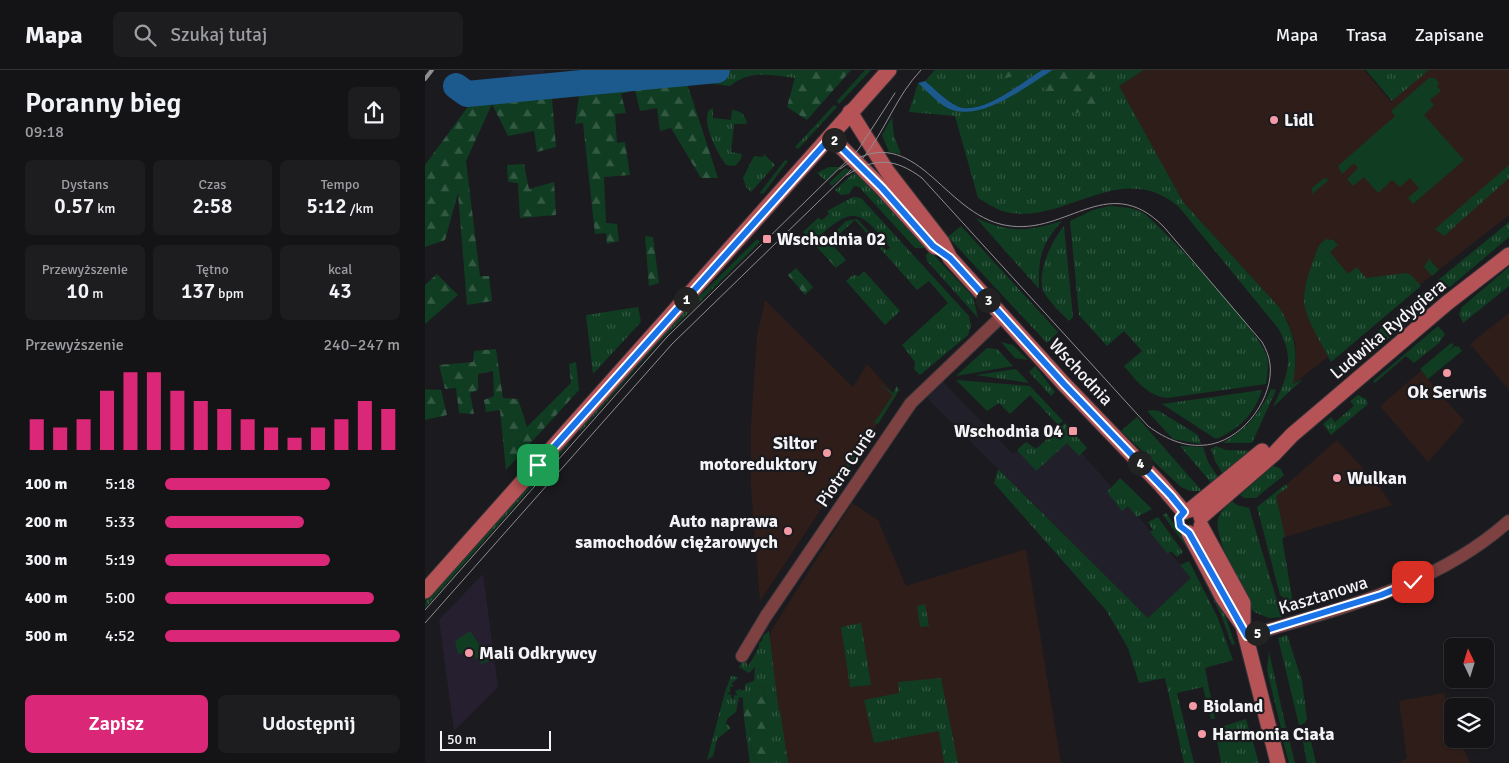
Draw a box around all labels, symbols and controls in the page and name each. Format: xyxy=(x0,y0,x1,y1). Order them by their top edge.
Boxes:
search box xyxy=(113,12,463,57)
text: Mapa xyxy=(25,20,83,50)
icon: search xyxy=(131,21,159,49)
text: Szukaj tutaj xyxy=(171,23,267,47)
text: Mapa xyxy=(1276,24,1318,46)
text: Trasa xyxy=(1346,24,1387,46)
text: Zapisane xyxy=(1415,24,1484,46)
text: Poranny bieg xyxy=(25,86,181,120)
button: share xyxy=(348,87,400,139)
place label: Lidl xyxy=(1284,109,1314,131)
marker: Lidl xyxy=(1268,114,1280,126)
text: 09:18 xyxy=(25,122,64,142)
pin: 2 xyxy=(821,128,847,152)
text: 2 xyxy=(831,132,838,149)
text: Dystans xyxy=(61,176,109,193)
text: Czas xyxy=(199,176,226,193)
text: Tempo xyxy=(321,176,359,193)
text: 0.57 xyxy=(54,193,94,219)
text: 2:58 xyxy=(193,193,232,219)
text: 5:12 xyxy=(307,193,347,219)
text: km xyxy=(94,200,115,217)
text: /km xyxy=(347,200,374,217)
place label: Wschodnia 02 xyxy=(777,228,886,250)
marker: Wschodnia 02 xyxy=(761,233,773,245)
text: Przewyższenie xyxy=(42,261,128,278)
text: Tętno xyxy=(196,261,229,278)
text: kcal xyxy=(328,261,352,278)
street label: Ludwika Rydygiera xyxy=(1326,274,1450,384)
text: 10 xyxy=(66,278,89,304)
text: 137 xyxy=(181,278,215,304)
text: 43 xyxy=(329,278,352,304)
text: m xyxy=(89,285,103,302)
text: bpm xyxy=(215,285,244,302)
pin: 1 xyxy=(673,286,699,312)
pin: 3 xyxy=(975,288,1001,312)
text: 1 xyxy=(683,291,690,308)
text: 3 xyxy=(985,292,992,309)
street label: Wschodnia xyxy=(1044,334,1118,410)
text: Przewyższenie xyxy=(25,335,124,355)
text: 240–247 m xyxy=(323,335,400,355)
marker: Ok Serwis xyxy=(1441,367,1453,379)
place label: Ok Serwis xyxy=(1407,381,1487,403)
place label: Wschodnia 04 xyxy=(954,420,1063,442)
street label: Piotra Curie xyxy=(811,423,881,511)
marker: Wschodnia 04 xyxy=(1067,425,1079,437)
place label: Siltor motoreduktory xyxy=(700,432,818,475)
pin xyxy=(517,444,559,486)
marker: Siltor motoreduktory xyxy=(821,447,833,459)
pin: 4 xyxy=(1127,450,1153,476)
icon: arrive xyxy=(524,451,552,479)
text: 4 xyxy=(1137,455,1144,472)
place label: Wulkan xyxy=(1347,467,1407,489)
marker: Wulkan xyxy=(1331,472,1343,484)
text: 100 m xyxy=(25,474,67,494)
text: 5:18 xyxy=(105,474,135,494)
place label: Auto naprawa samochodów ciężarowych xyxy=(575,510,778,553)
text: 200 m xyxy=(25,512,67,532)
text: 5:33 xyxy=(105,512,135,532)
marker: Auto naprawa samochodów ciężarowych xyxy=(782,525,794,537)
text: 300 m xyxy=(25,550,67,570)
text: 5:19 xyxy=(105,550,135,570)
pin xyxy=(1392,561,1434,603)
icon: check xyxy=(1399,568,1427,596)
street label: Kasztanowa xyxy=(1276,571,1370,619)
text: 400 m xyxy=(25,588,67,608)
text: 5:00 xyxy=(105,588,135,608)
pin: 5 xyxy=(1245,620,1269,646)
text: 5 xyxy=(1254,625,1261,642)
text: 500 m xyxy=(25,626,67,646)
text: 4:52 xyxy=(105,626,135,646)
north arrow xyxy=(1444,638,1494,688)
map controls xyxy=(1444,638,1494,748)
place label: Mali Odkrywcy xyxy=(479,642,597,664)
marker: Mali Odkrywcy xyxy=(463,647,475,659)
button: Zapisz xyxy=(25,695,208,753)
button: Udostępnij xyxy=(218,695,400,753)
place label: Bioland xyxy=(1203,695,1264,717)
button: layers xyxy=(1444,698,1494,748)
marker: Bioland xyxy=(1187,700,1199,712)
place label: Harmonia Ciała xyxy=(1212,723,1334,745)
scale bar xyxy=(440,728,551,751)
marker: Harmonia Ciała xyxy=(1196,728,1208,740)
text: 50 m xyxy=(447,731,476,748)

